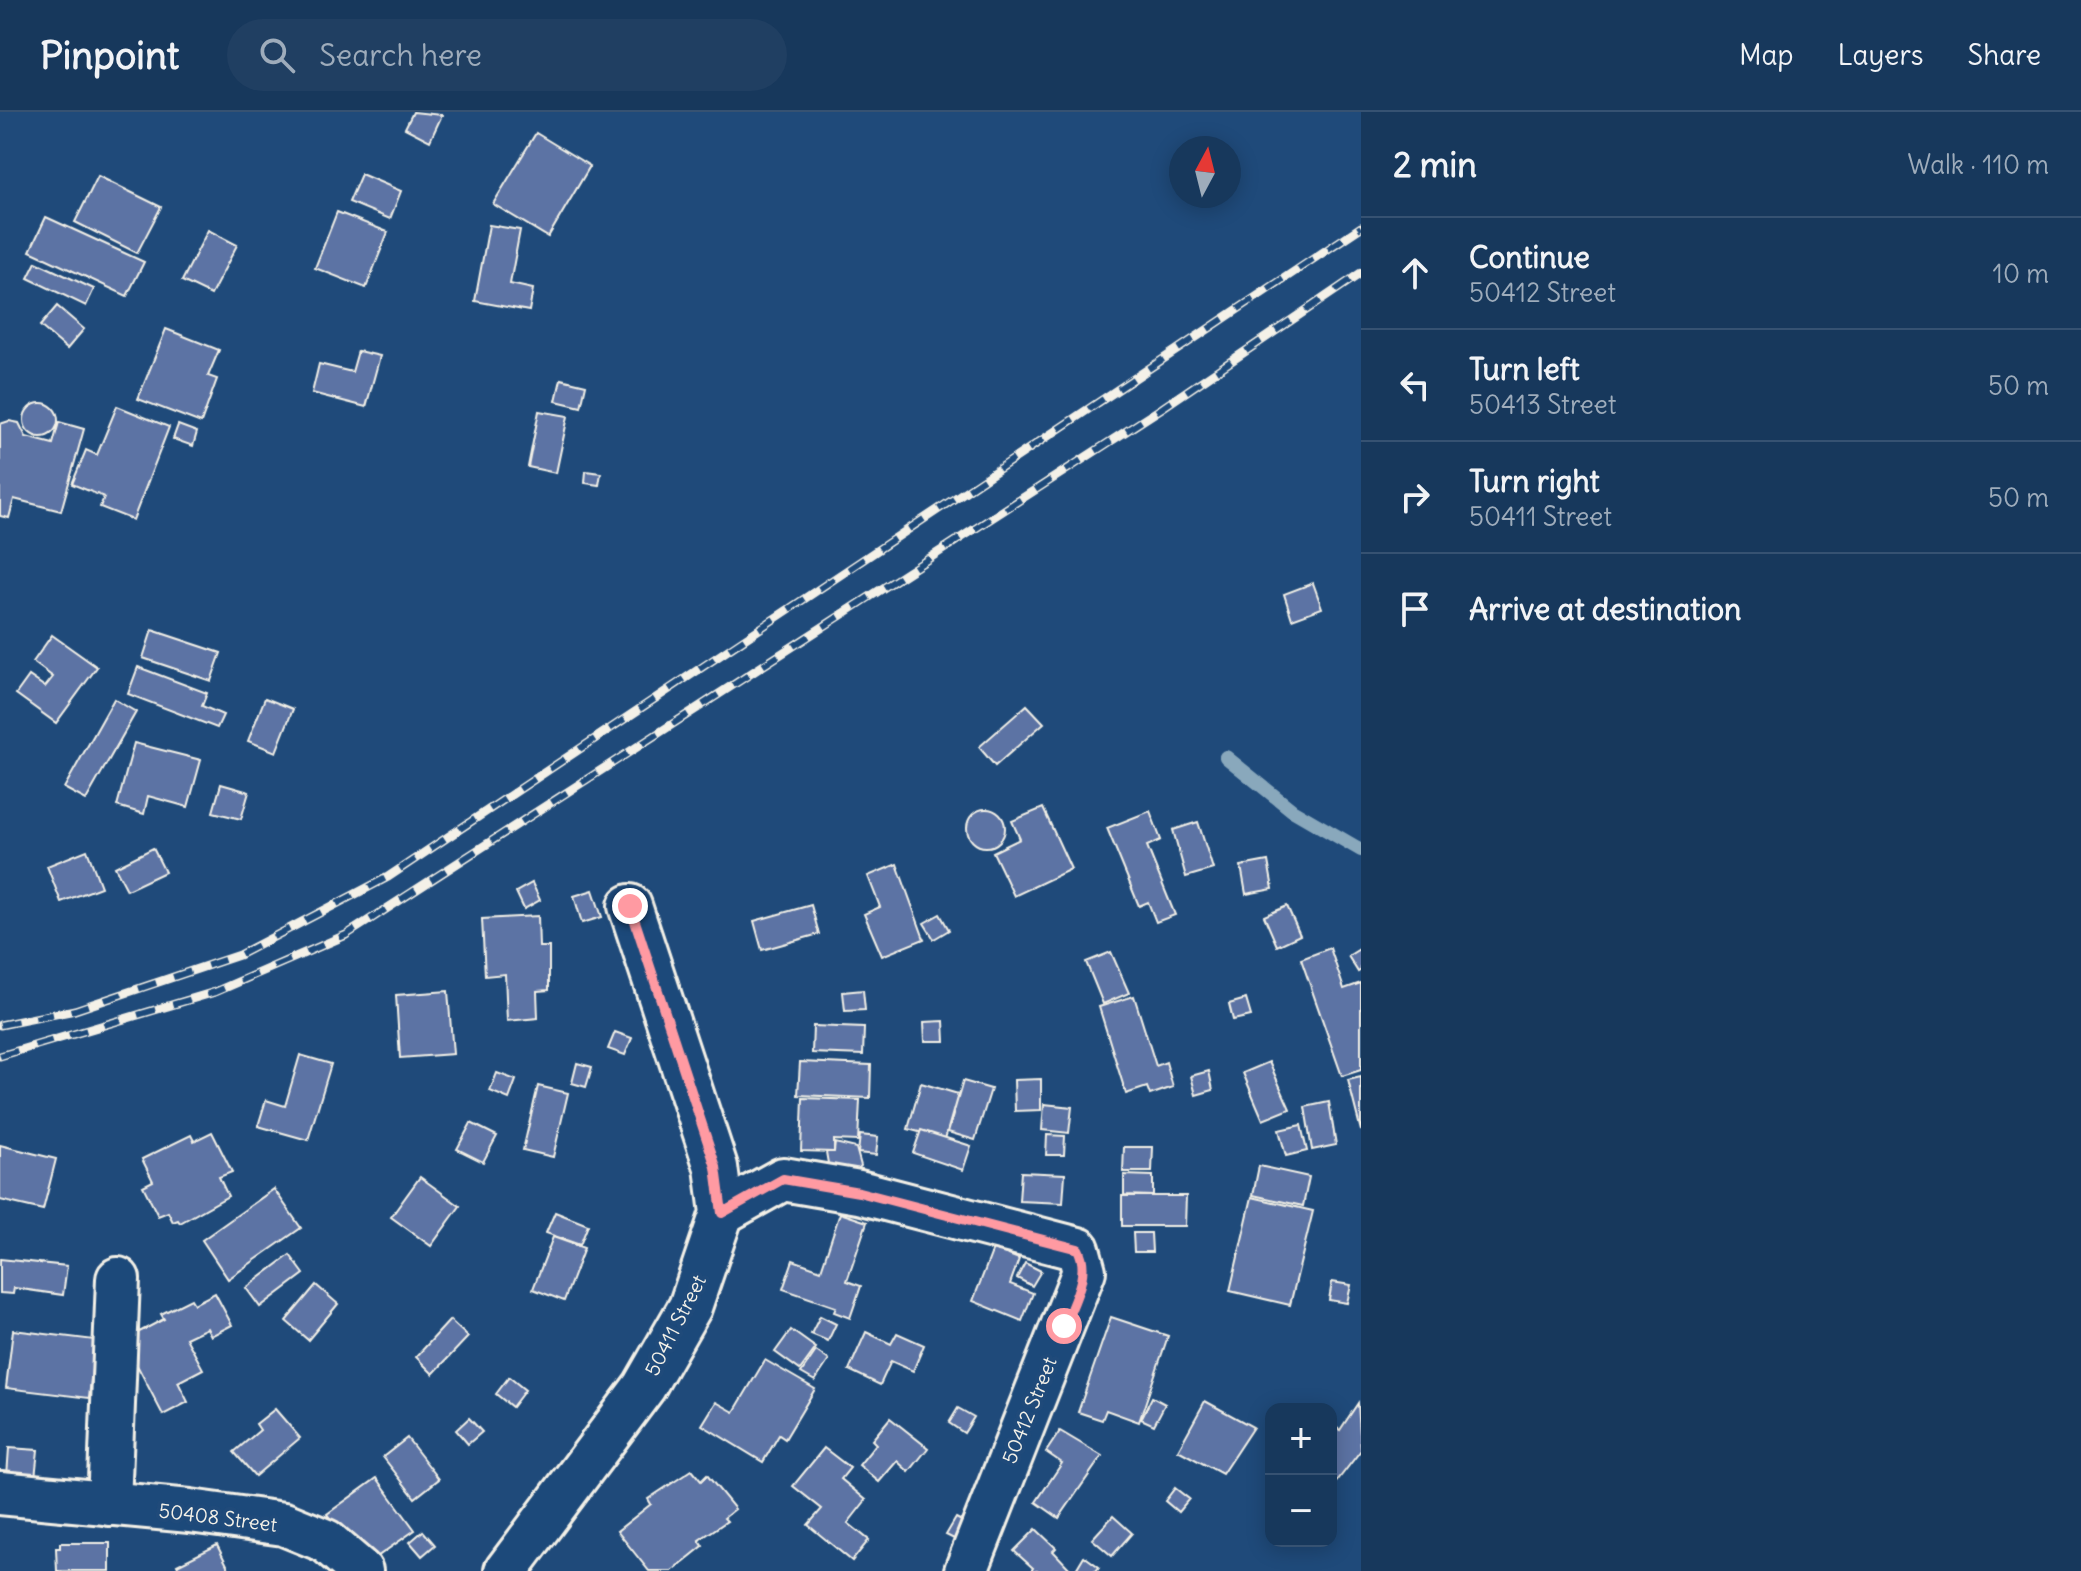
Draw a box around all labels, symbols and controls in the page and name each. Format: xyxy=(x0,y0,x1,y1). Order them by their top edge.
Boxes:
search box xyxy=(227,19,787,91)
text: Pinpoint xyxy=(40,32,179,79)
icon: search xyxy=(255,33,299,77)
text: Search here xyxy=(319,36,482,74)
text: Map xyxy=(1739,37,1794,73)
text: Layers xyxy=(1838,37,1924,73)
text: Share xyxy=(1968,37,2041,73)
north arrow xyxy=(1169,136,1241,208)
text: 2 min xyxy=(1393,143,1477,186)
text: Walk · 110 m xyxy=(1907,148,2049,181)
text: Continue xyxy=(1469,238,1590,276)
icon: ahead xyxy=(1393,251,1437,295)
text: 10 m xyxy=(1993,257,2049,290)
text: 50412 Street xyxy=(1469,276,1616,309)
text: Turn left xyxy=(1469,350,1580,388)
icon: left xyxy=(1393,363,1437,407)
text: 50 m xyxy=(1988,369,2049,402)
text: 50413 Street xyxy=(1469,388,1617,421)
text: Turn right xyxy=(1469,462,1600,500)
icon: right xyxy=(1393,475,1437,519)
text: 50 m xyxy=(1988,481,2049,514)
text: 50411 Street xyxy=(1469,500,1612,533)
icon: arrive xyxy=(1393,587,1437,631)
text: Arrive at destination xyxy=(1469,590,1741,628)
route end xyxy=(612,888,648,924)
street label: 50411 Street xyxy=(639,1270,711,1380)
route start xyxy=(1046,1308,1082,1344)
street label: 50412 Street xyxy=(996,1353,1062,1467)
map controls xyxy=(1265,1403,1337,1547)
button: + xyxy=(1265,1403,1337,1475)
button: − xyxy=(1265,1475,1337,1547)
street label: 50408 Street xyxy=(157,1497,279,1537)

